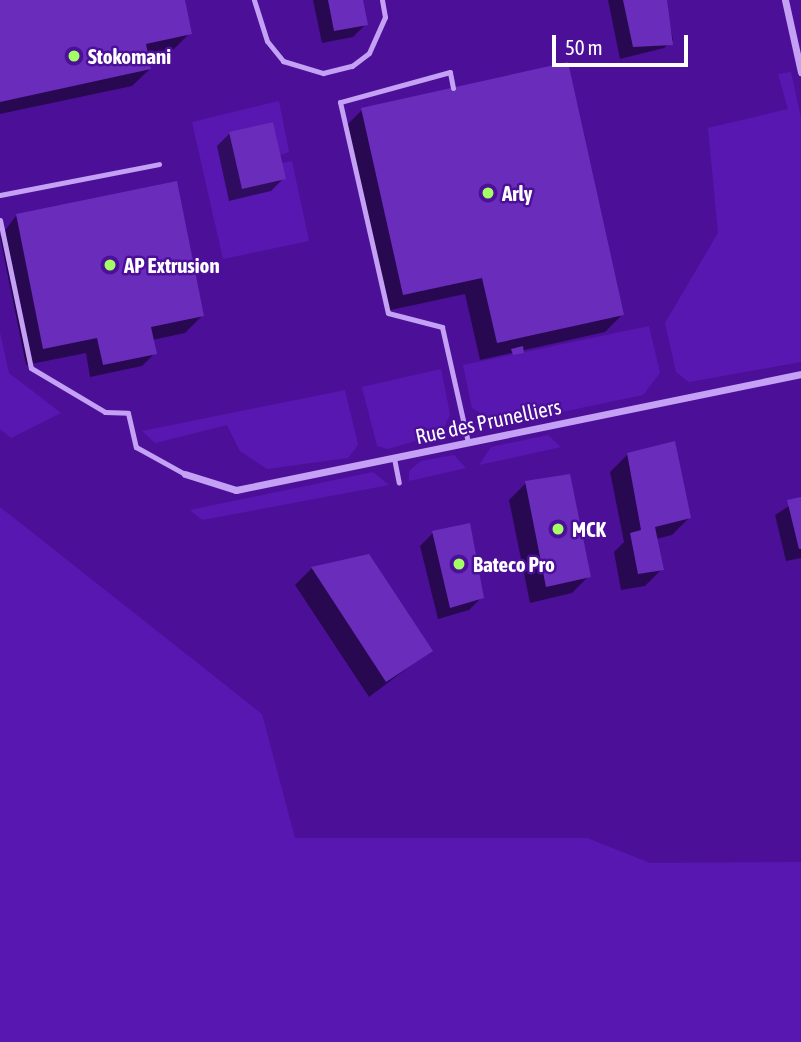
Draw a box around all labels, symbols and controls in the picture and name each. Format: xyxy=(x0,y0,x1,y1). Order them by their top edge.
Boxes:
scale bar xyxy=(556,21,692,65)
text: 50 m xyxy=(565,35,603,59)
place label: Stokomani xyxy=(88,43,171,69)
marker: Stokomani xyxy=(66,48,82,64)
place label: Arly xyxy=(502,180,532,206)
marker: Arly xyxy=(480,185,496,201)
place label: AP Extrusion xyxy=(124,252,220,278)
marker: AP Extrusion xyxy=(102,257,118,273)
street label: Rue des Prunelliers xyxy=(413,393,563,449)
place label: MCK xyxy=(572,516,606,542)
marker: MCK xyxy=(550,521,566,537)
place label: Bateco Pro xyxy=(473,551,555,577)
marker: Bateco Pro xyxy=(451,556,467,572)

